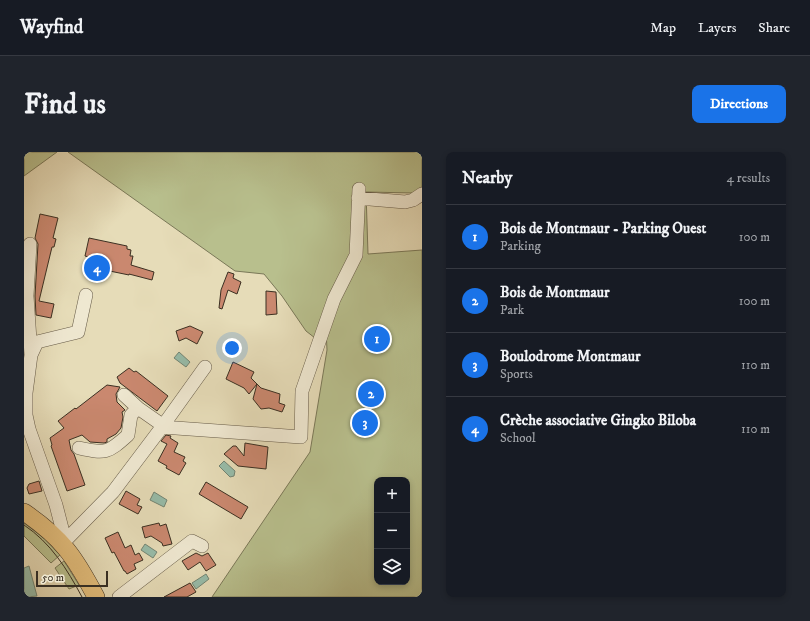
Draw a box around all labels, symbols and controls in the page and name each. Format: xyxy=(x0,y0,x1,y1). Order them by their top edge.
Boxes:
text: Wayfind xyxy=(20,16,83,39)
text: Map xyxy=(650,19,676,37)
text: Layers xyxy=(698,19,736,37)
text: Share xyxy=(758,19,790,37)
button: Directions xyxy=(692,85,786,123)
text: Find us xyxy=(24,87,106,122)
text: Nearby xyxy=(462,167,512,189)
text: 4 results xyxy=(727,170,770,186)
text: Bois de Montmaur - Parking Ouest xyxy=(500,219,706,238)
text: 1 xyxy=(473,229,477,245)
text: 100 m xyxy=(739,229,770,245)
text: Parking xyxy=(500,238,541,254)
pin: 4 xyxy=(84,253,110,283)
text: Bois de Montmaur xyxy=(500,283,610,302)
text: 2 xyxy=(472,293,478,309)
text: 100 m xyxy=(739,293,770,309)
text: Park xyxy=(500,302,524,318)
pin: 1 xyxy=(364,324,390,354)
your location xyxy=(222,338,242,358)
text: Boulodrome Montmaur xyxy=(500,347,641,366)
text: 3 xyxy=(473,357,477,373)
text: 110 m xyxy=(741,357,770,373)
text: Sports xyxy=(500,366,533,382)
pin: 2 xyxy=(358,379,384,409)
pin: 3 xyxy=(352,408,378,438)
text: Crèche associative Gingko Biloba xyxy=(500,411,696,430)
text: 4 xyxy=(471,421,479,437)
text: 110 m xyxy=(741,421,770,437)
text: School xyxy=(500,430,536,446)
map controls xyxy=(374,477,410,585)
button: + xyxy=(374,477,410,513)
button: − xyxy=(374,513,410,549)
button: layers xyxy=(374,549,410,585)
scale bar xyxy=(36,569,108,588)
text: 50 m xyxy=(42,571,64,585)

